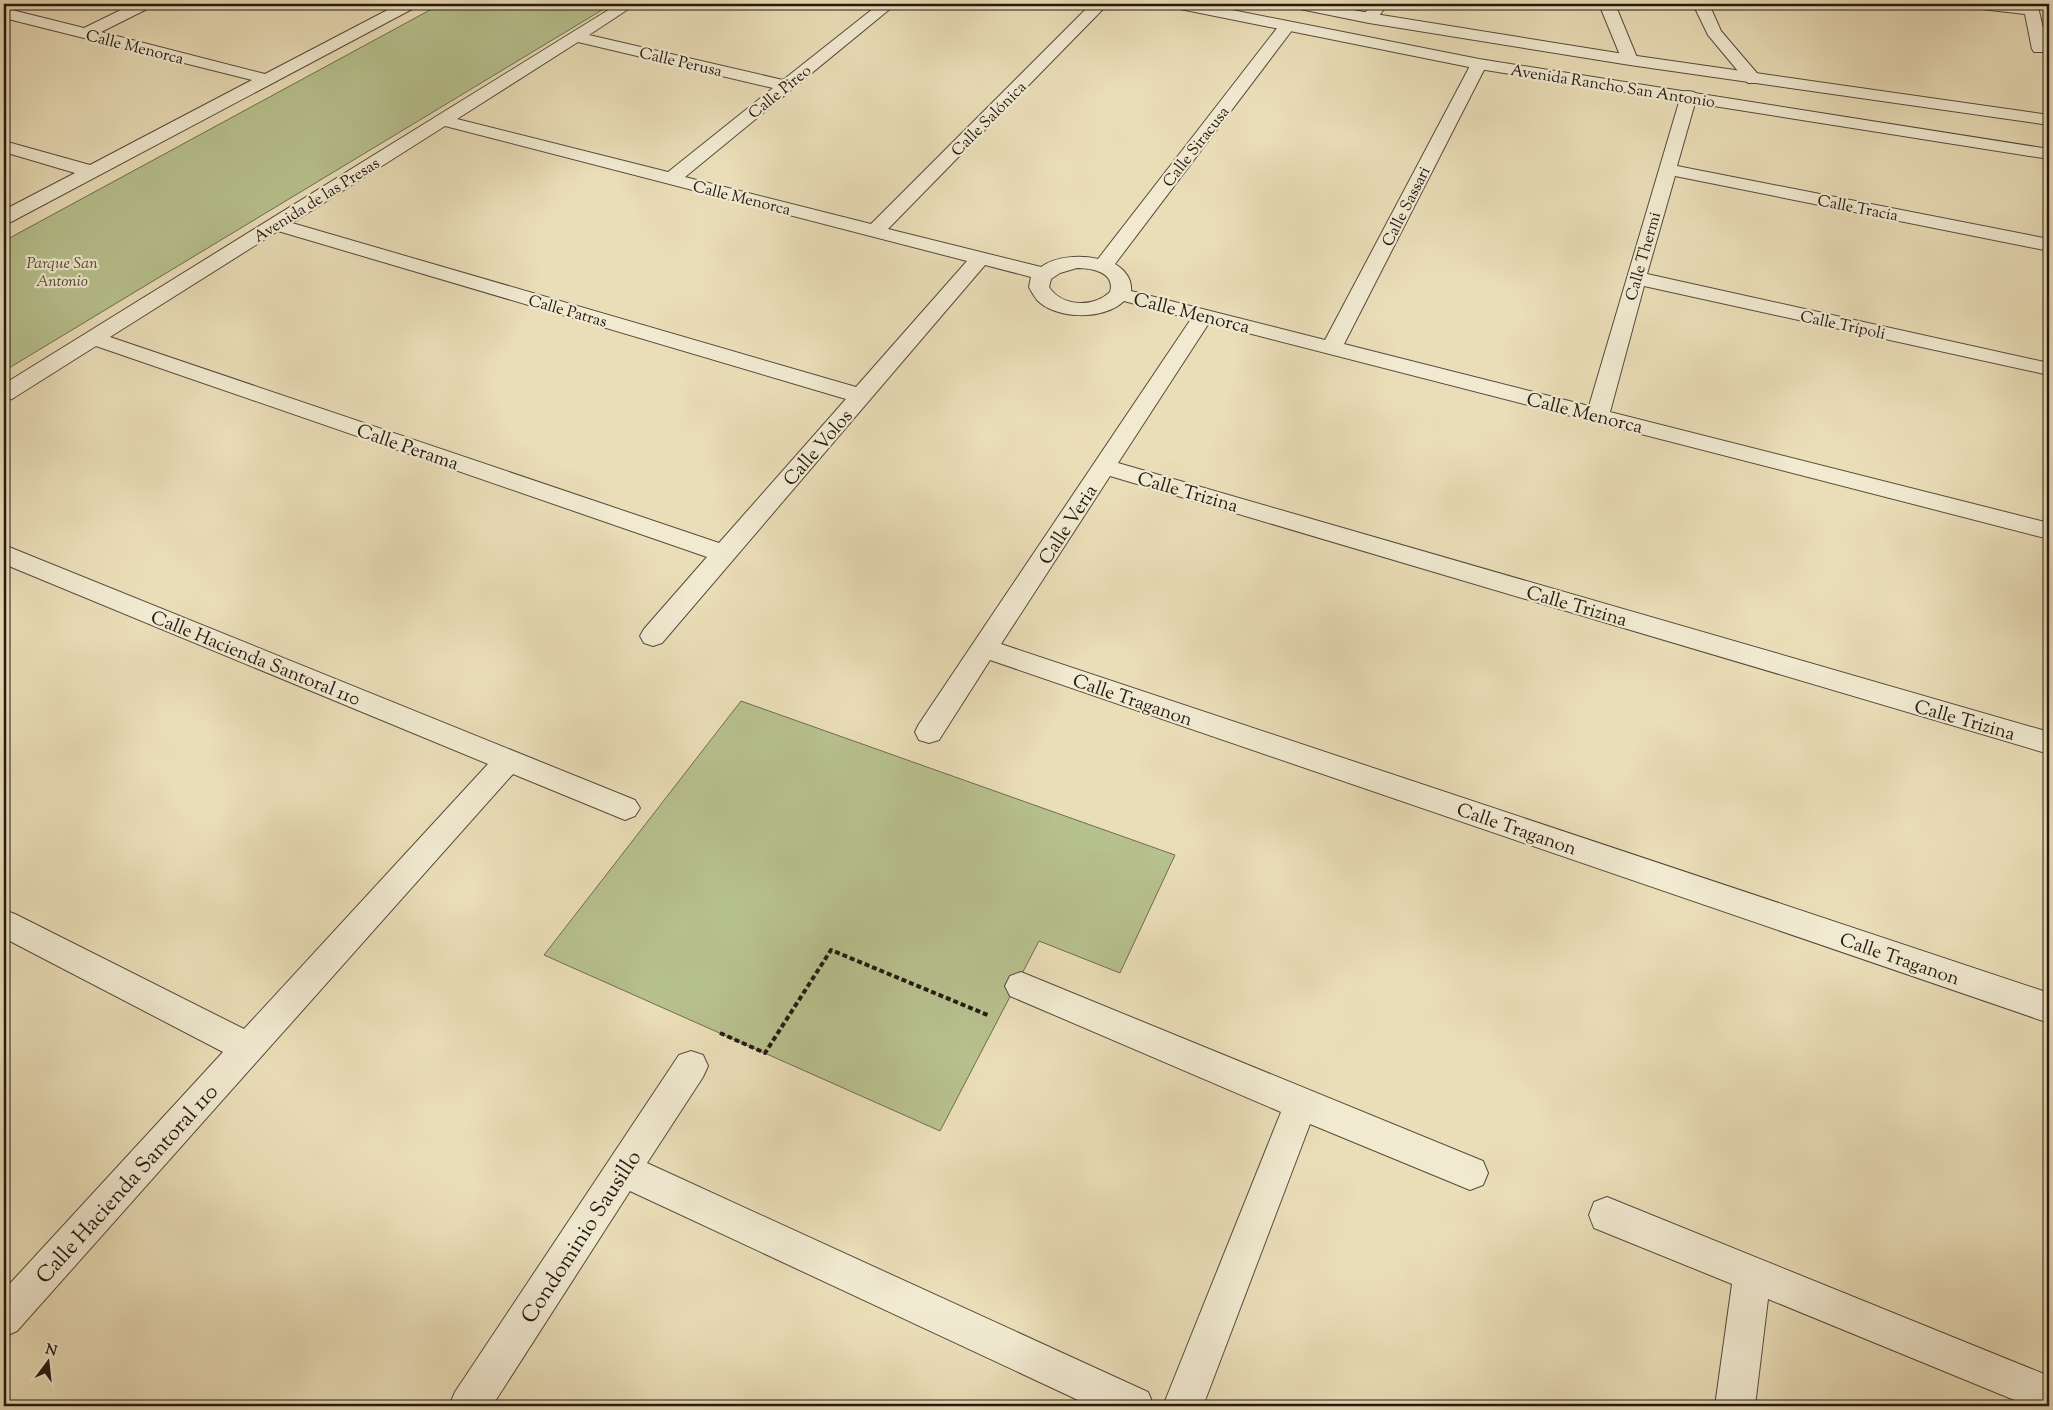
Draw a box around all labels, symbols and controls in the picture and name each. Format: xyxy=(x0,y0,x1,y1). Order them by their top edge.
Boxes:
street label: Calle Menorca xyxy=(83,25,186,72)
street label: Calle Perusa xyxy=(637,43,725,84)
street label: Calle Pireo xyxy=(744,60,817,126)
street label: Avenida Rancho San Antonio xyxy=(1509,60,1717,115)
street label: Calle Salónica xyxy=(947,76,1033,163)
street label: Calle Siracusa xyxy=(1158,102,1236,193)
street label: Avenida de las Presas xyxy=(250,153,385,249)
street label: Calle Sassari xyxy=(1377,163,1437,251)
street label: Calle Menorca xyxy=(690,176,793,223)
street label: Calle Tracia xyxy=(1815,190,1900,229)
street label: Calle Thermi xyxy=(1621,209,1668,304)
park label: Parque San Antonio xyxy=(26,253,98,294)
street label: Calle Menorca xyxy=(1130,287,1253,342)
street label: Calle Patras xyxy=(525,290,609,335)
street label: Calle Trípoli xyxy=(1798,306,1888,347)
street label: Calle Menorca xyxy=(1523,387,1646,442)
street label: Calle Volos xyxy=(778,404,860,493)
street label: Calle Perama xyxy=(353,418,462,478)
street label: Calle Trizina xyxy=(1134,466,1241,521)
street label: Calle Veria xyxy=(1033,480,1105,571)
street label: Calle Trizina xyxy=(1523,580,1630,635)
street label: Calle Hacienda Santoral 110 xyxy=(146,605,364,714)
street label: Calle Traganon xyxy=(1069,668,1196,734)
street label: Calle Trizina xyxy=(1911,694,2018,749)
street label: Calle Traganon xyxy=(1453,797,1580,863)
street label: Calle Traganon xyxy=(1836,927,1963,993)
street label: Calle Hacienda Santoral 110 xyxy=(30,1078,227,1292)
street label: Condominio Sausillo xyxy=(514,1145,651,1331)
north arrow xyxy=(22,1338,72,1388)
text: N xyxy=(43,1340,59,1362)

